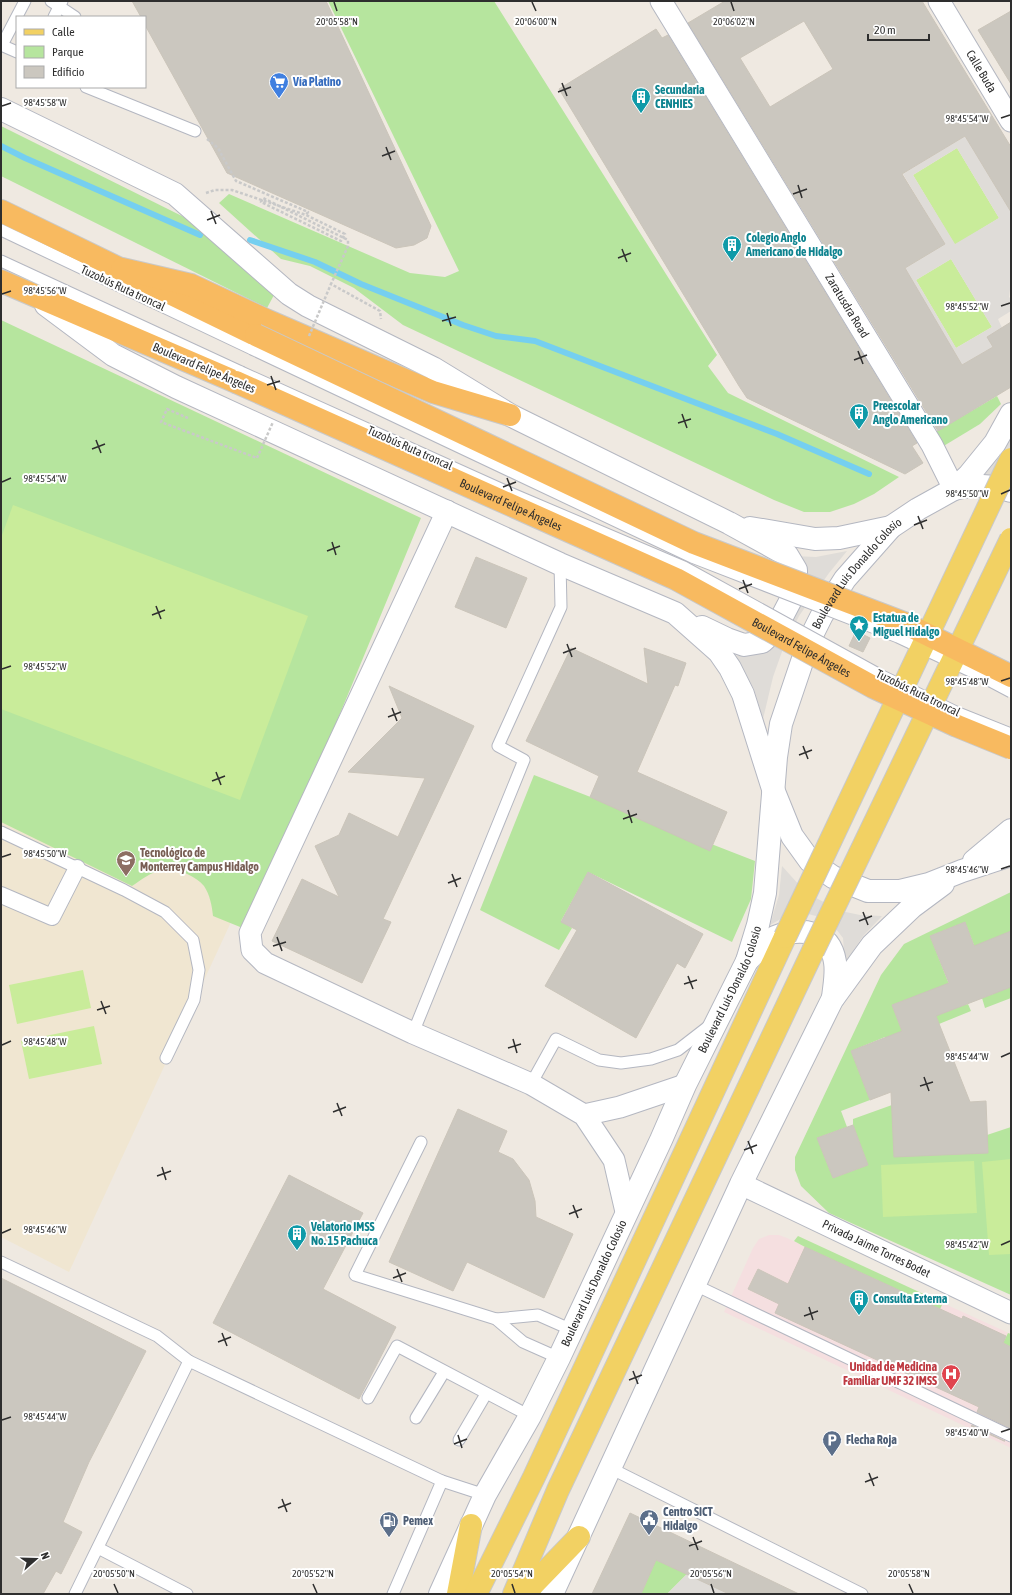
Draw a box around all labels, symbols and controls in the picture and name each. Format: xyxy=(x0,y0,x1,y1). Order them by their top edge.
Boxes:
legend xyxy=(16,16,146,88)
text: 20°05'58"N xyxy=(316,16,358,27)
text: 20°06'00"N xyxy=(515,16,557,27)
text: 20°06'02"N xyxy=(713,16,755,27)
scale bar xyxy=(868,16,929,42)
text: 20 m xyxy=(874,23,896,37)
text: Calle xyxy=(52,25,75,39)
text: Parque xyxy=(52,45,84,59)
street label: Calle Buda xyxy=(963,47,999,95)
text: Edificio xyxy=(52,65,85,79)
supermarket icon: Vía Platino xyxy=(268,71,290,99)
place label: Vía Platino xyxy=(292,75,342,89)
place label: Secundaria CENHIES xyxy=(655,83,705,111)
building icon: Secundaria CENHIES xyxy=(630,86,652,114)
text: 98°45'58"W xyxy=(23,97,67,108)
text: 98°45'54"W xyxy=(945,113,989,124)
place label: Colegio Anglo Americano de Hidalgo xyxy=(745,231,843,259)
building icon: Colegio Anglo Americano de Hidalgo xyxy=(721,234,743,262)
street label: Tuzobús Ruta troncal xyxy=(78,262,168,314)
street label: Zaratusdra Road xyxy=(822,271,872,340)
text: 98°45'56"W xyxy=(23,285,67,296)
text: 98°45'52"W xyxy=(945,301,989,312)
street label: Boulevard Felipe Ángeles xyxy=(150,340,258,396)
place label: Preescolar Anglo Americano xyxy=(872,399,948,427)
building icon: Preescolar Anglo Americano xyxy=(848,402,870,430)
street label: Tuzobús Ruta troncal xyxy=(365,423,456,473)
text: 98°45'54"W xyxy=(23,473,67,484)
street label: Boulevard Felipe Ángeles xyxy=(457,476,564,534)
text: 98°45'50"W xyxy=(945,488,989,499)
street label: Boulevard Luis Donaldo Colosio xyxy=(809,515,905,631)
place label: Estatua de Miguel Hidalgo xyxy=(873,611,940,639)
place icon: Estatua de Miguel Hidalgo xyxy=(848,614,870,642)
street label: Boulevard Felipe Ángeles xyxy=(749,615,853,680)
text: 98°45'52"W xyxy=(23,661,67,672)
street label: Tuzobús Ruta troncal xyxy=(874,667,963,720)
text: 98°45'48"W xyxy=(945,676,989,687)
place label: Tecnológico de Monterrey Campus Hidalgo xyxy=(140,846,259,874)
text: 98°45'50"W xyxy=(23,848,67,859)
school or university icon: Tecnológico de Monterrey Campus Hidalgo xyxy=(115,849,137,877)
text: 98°45'46"W xyxy=(945,864,989,875)
street label: Boulevard Luis Donaldo Colosio xyxy=(695,924,764,1055)
text: 98°45'48"W xyxy=(23,1036,67,1047)
text: 98°45'44"W xyxy=(945,1051,989,1062)
street label: Boulevard Luis Donaldo Colosio xyxy=(558,1217,630,1349)
street label: Privada Jaime Torres Bodet xyxy=(820,1217,933,1281)
place label: Velatorio IMSS No. 15 Pachuca xyxy=(310,1220,378,1248)
building icon: Velatorio IMSS No. 15 Pachuca xyxy=(286,1223,308,1251)
text: 98°45'46"W xyxy=(23,1224,67,1235)
text: 98°45'42"W xyxy=(945,1239,989,1250)
building icon: Consulta Externa xyxy=(848,1288,870,1316)
place label: Consulta Externa xyxy=(873,1292,948,1306)
place label: Unidad de Medicina Familiar UMF 32 IMSS xyxy=(843,1360,937,1388)
hospital icon: Unidad de Medicina Familiar UMF 32 IMSS xyxy=(940,1363,962,1391)
text: 98°45'44"W xyxy=(23,1411,67,1422)
text: 98°45'40"W xyxy=(945,1427,989,1438)
parking icon: Flecha Roja xyxy=(821,1429,843,1457)
place label: Flecha Roja xyxy=(846,1433,897,1447)
place label: Centro SICT Hidalgo xyxy=(663,1505,713,1533)
public building icon: Centro SICT Hidalgo xyxy=(638,1508,660,1536)
fuel station icon: Pemex xyxy=(378,1510,400,1538)
place label: Pemex xyxy=(403,1514,433,1528)
north arrow xyxy=(16,1539,56,1579)
text: N xyxy=(39,1550,52,1561)
text: 20°05'50"N xyxy=(93,1568,135,1579)
text: 20°05'52"N xyxy=(292,1568,334,1579)
text: 20°05'54"N xyxy=(491,1568,533,1579)
text: 20°05'56"N xyxy=(690,1568,732,1579)
text: 20°05'58"N xyxy=(888,1568,930,1579)

